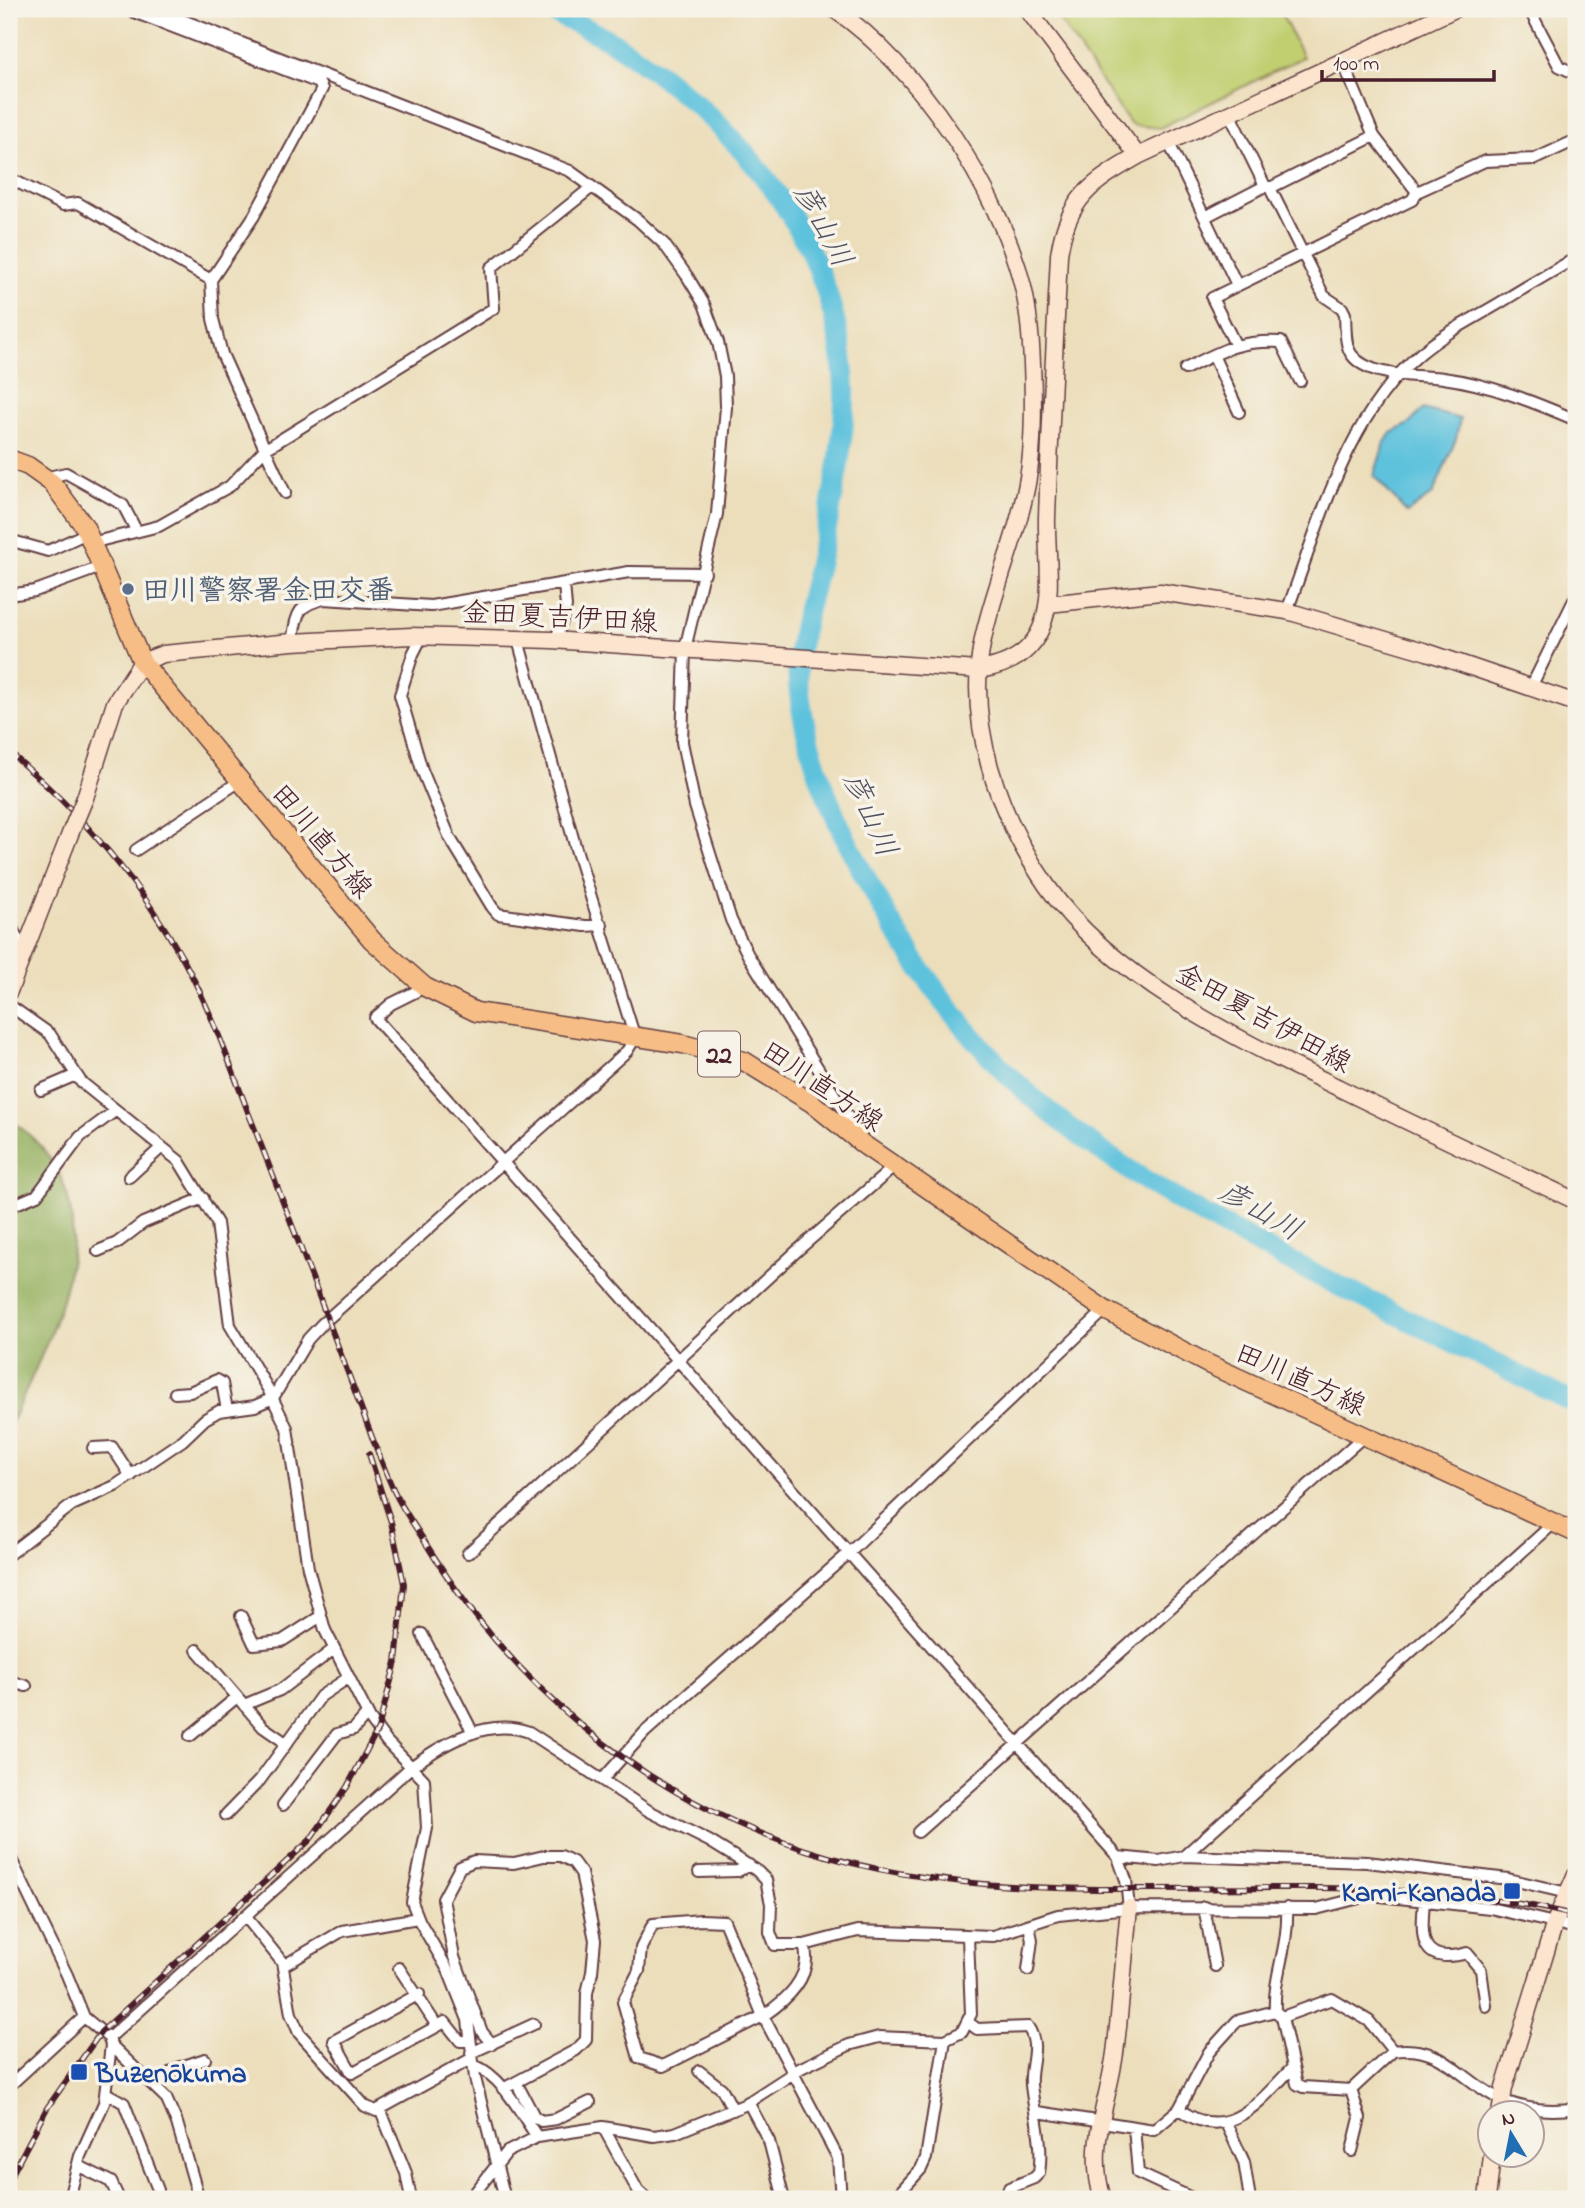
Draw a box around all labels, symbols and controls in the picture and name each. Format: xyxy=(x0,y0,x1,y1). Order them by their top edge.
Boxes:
scale bar xyxy=(1322,38,1494,82)
text: 100 m xyxy=(1333,50,1379,80)
water label: 彦山川 xyxy=(781,176,862,276)
place label: 田川警察署金田交番 xyxy=(142,572,394,613)
marker: 田川警察署金田交番 xyxy=(120,581,136,597)
street label: 金田夏吉伊田線 xyxy=(461,594,659,645)
water label: 彦山川 xyxy=(830,765,907,865)
street label: 田川直方線 xyxy=(260,775,381,909)
street label: 金田夏吉伊田線 xyxy=(1167,955,1358,1086)
road number: 22 xyxy=(698,1032,740,1077)
street label: 田川直方線 xyxy=(752,1032,891,1144)
water label: 彦山川 xyxy=(1210,1171,1309,1254)
street label: 田川直方線 xyxy=(1227,1334,1372,1428)
place label: Kami-Kanada xyxy=(1342,1874,1496,1915)
marker: Kami-Kanada xyxy=(1502,1881,1522,1901)
place label: Buzenōkuma xyxy=(93,2055,247,2096)
marker: Buzenōkuma xyxy=(69,2062,89,2082)
north arrow xyxy=(1476,2100,1546,2170)
text: N xyxy=(1500,2105,1517,2134)

